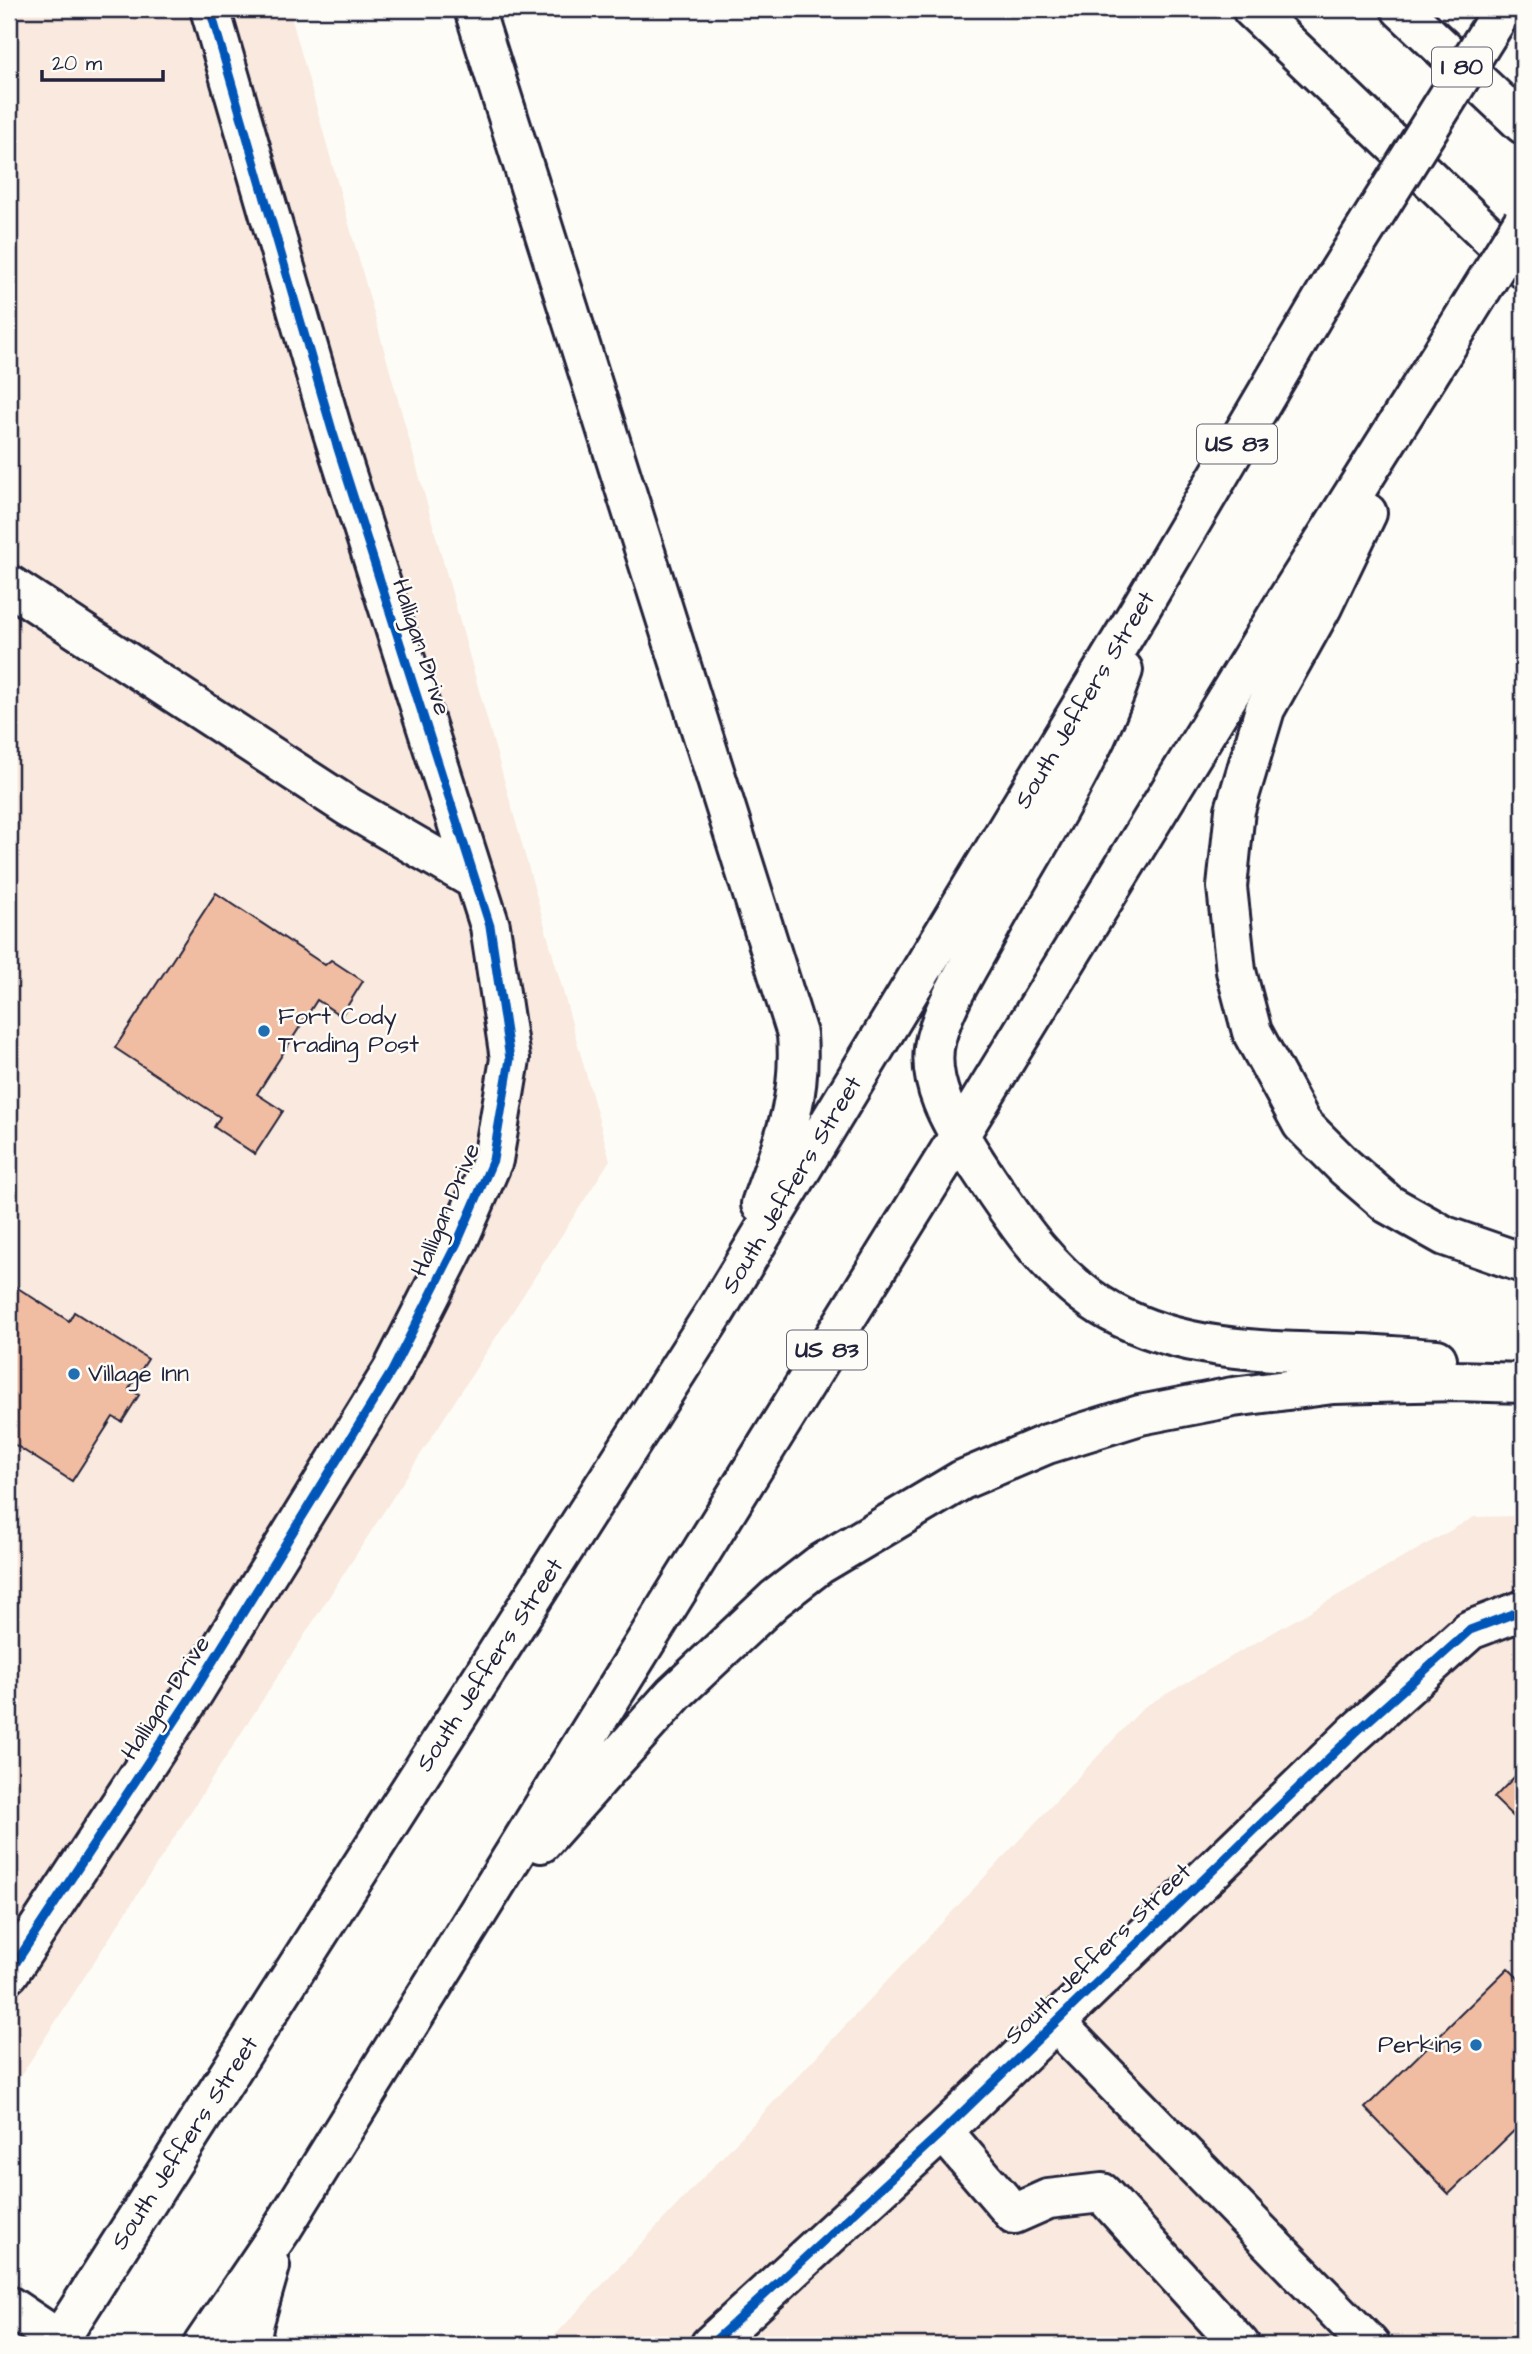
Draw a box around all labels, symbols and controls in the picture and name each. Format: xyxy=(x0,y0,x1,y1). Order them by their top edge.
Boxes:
scale bar xyxy=(42,38,163,82)
road number: I 80 xyxy=(1432,48,1492,86)
text: 20 m xyxy=(52,49,103,78)
road number: US 83 xyxy=(1197,424,1277,464)
street label: Halligan Drive xyxy=(382,574,459,720)
street label: South Jeffers Street xyxy=(1006,585,1164,815)
place label: Fort Cody Trading Post xyxy=(278,1000,419,1063)
marker: Fort Cody Trading Post xyxy=(256,1023,272,1039)
street label: South Jeffers Street xyxy=(713,1070,871,1300)
street label: Halligan Drive xyxy=(403,1138,490,1282)
road number: US 83 xyxy=(787,1330,867,1370)
place label: Village Inn xyxy=(88,1357,189,1392)
marker: Village Inn xyxy=(66,1366,82,1382)
street label: South Jeffers Street xyxy=(408,1551,572,1778)
street label: Halligan Drive xyxy=(113,1629,220,1767)
street label: South Jeffers Street xyxy=(997,1855,1199,2053)
place label: Perkins xyxy=(1378,2028,1462,2062)
street label: South Jeffers Street xyxy=(103,2029,267,2256)
marker: Perkins xyxy=(1468,2037,1484,2053)

